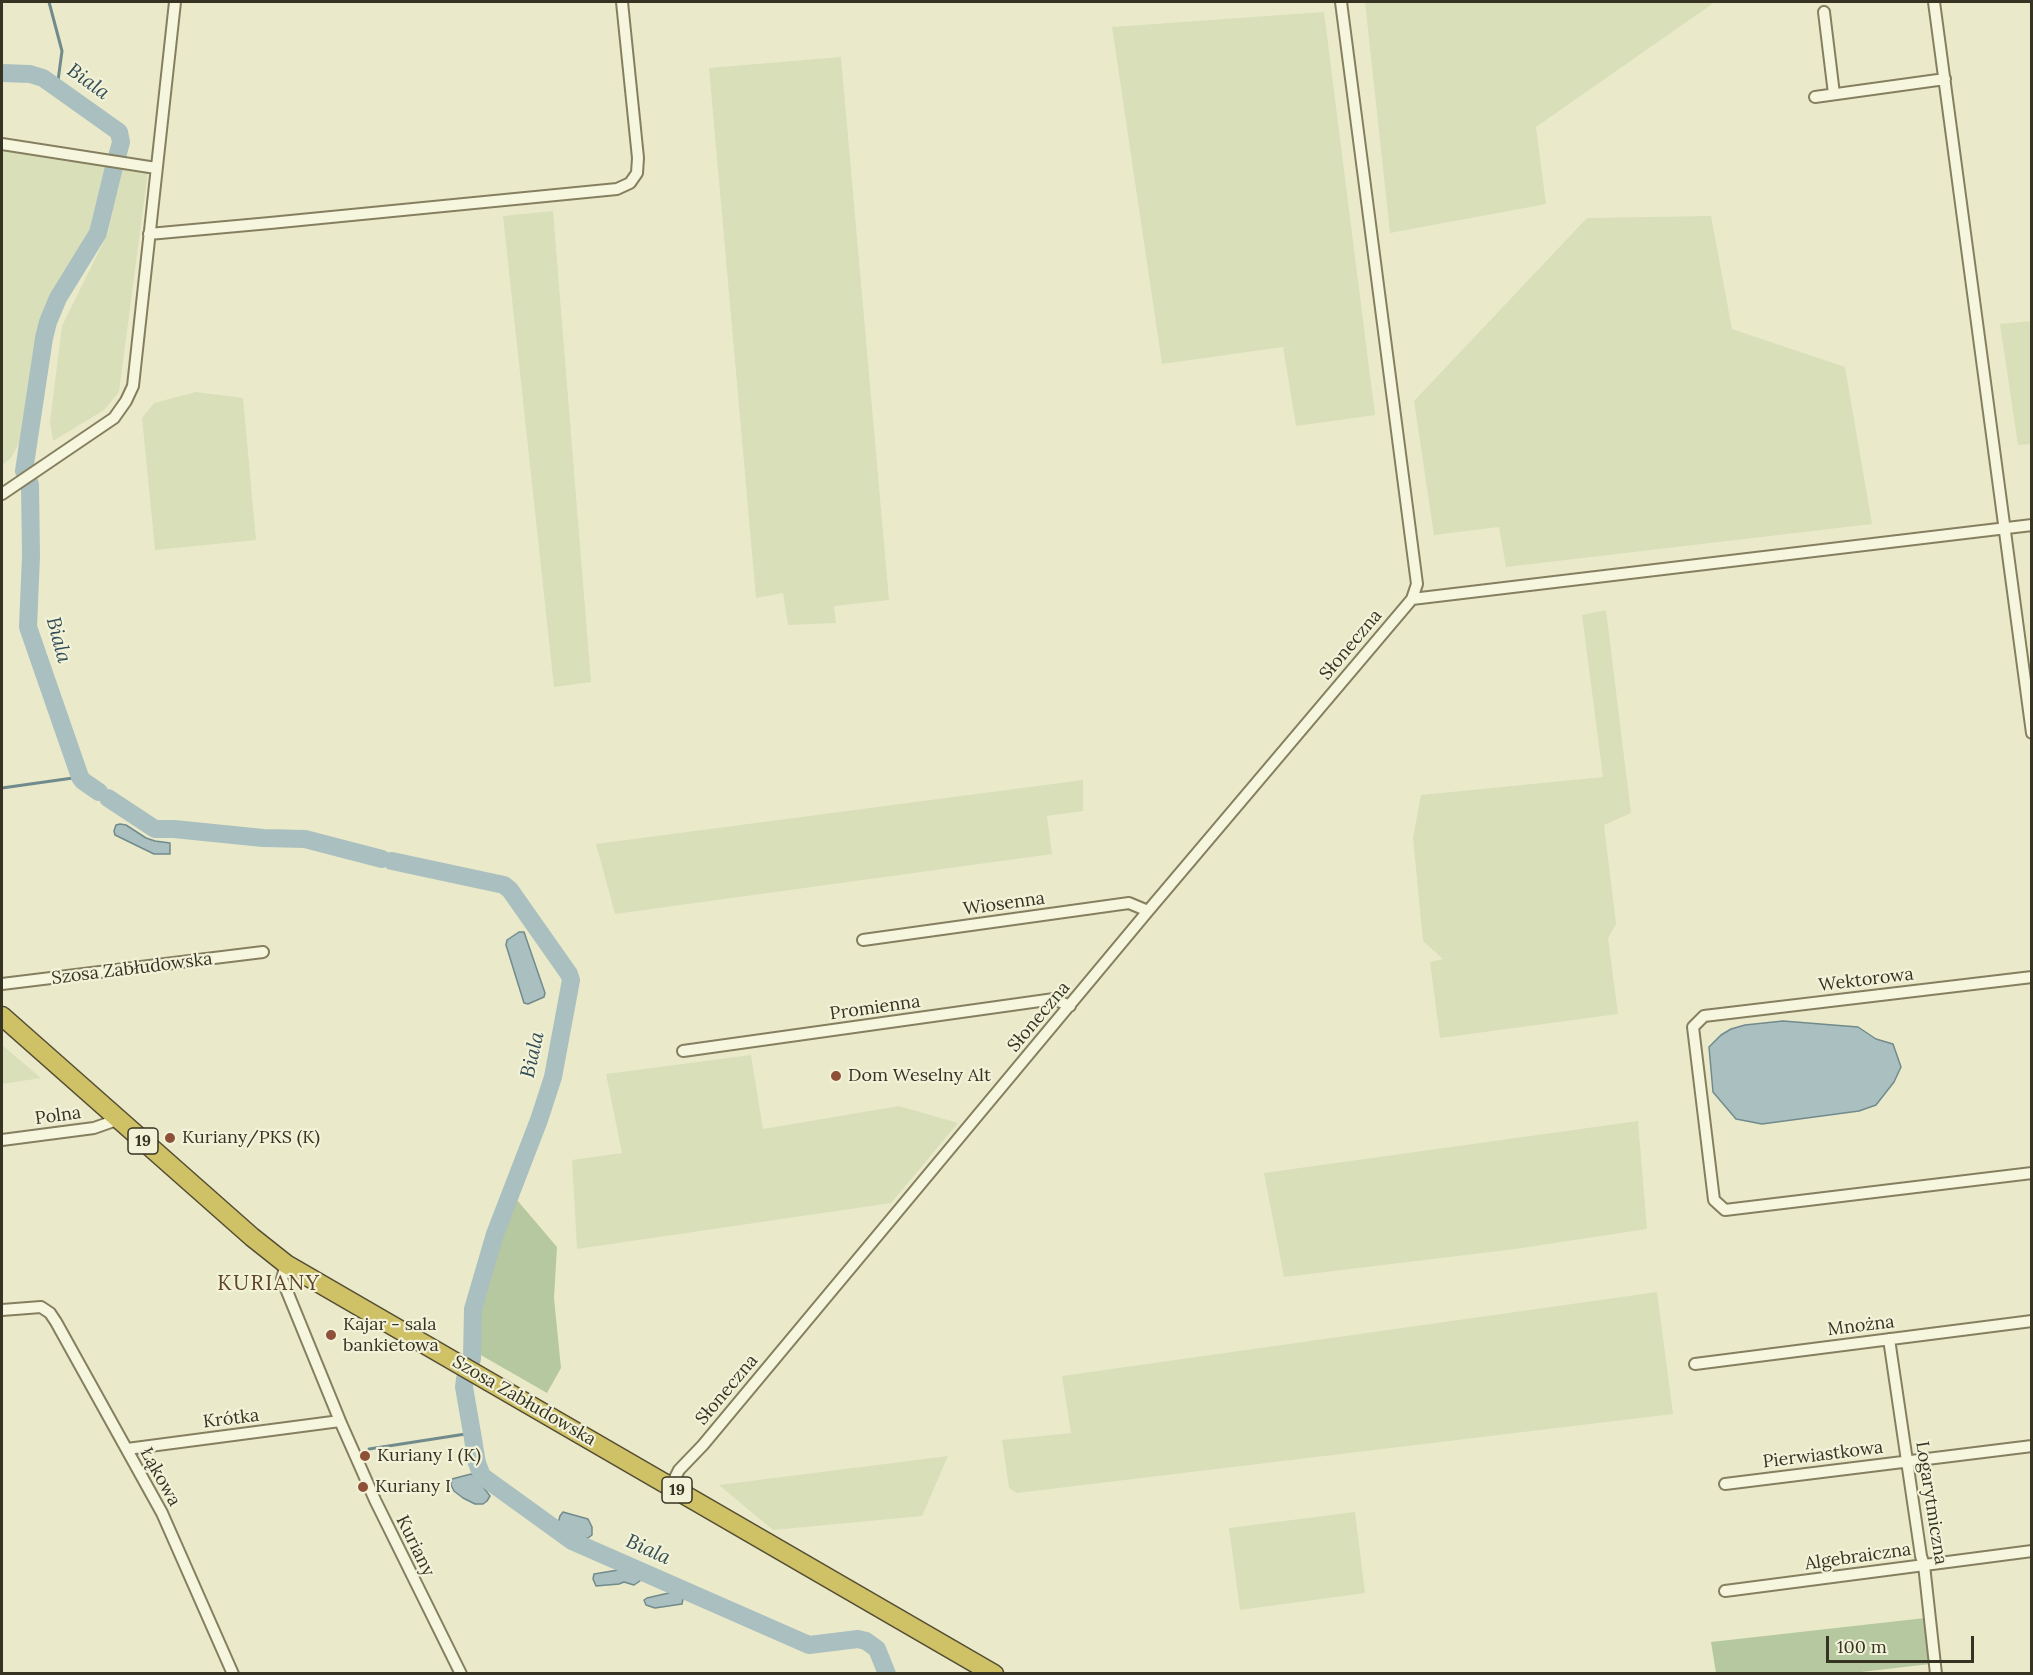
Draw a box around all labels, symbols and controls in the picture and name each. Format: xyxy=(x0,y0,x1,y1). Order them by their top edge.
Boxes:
water label: Biala xyxy=(62,59,114,105)
street label: Słoneczna xyxy=(1315,605,1387,685)
water label: Biala xyxy=(40,614,76,666)
street label: Wiosenna xyxy=(962,888,1046,920)
street label: Szosa Zabłudowska xyxy=(50,948,214,990)
street label: Wektorowa xyxy=(1817,963,1915,997)
street label: Słoneczna xyxy=(1003,977,1075,1057)
street label: Promienna xyxy=(828,991,922,1025)
water label: Biala xyxy=(516,1030,550,1080)
place label: Dom Weselny Alt xyxy=(848,1065,991,1087)
marker: Dom Weselny Alt xyxy=(829,1069,843,1083)
street label: Polna xyxy=(34,1102,82,1130)
place label: Kuriany/PKS (K) xyxy=(182,1127,320,1149)
road number: 19 xyxy=(128,1128,158,1154)
marker: Kuriany/PKS (K) xyxy=(163,1131,177,1145)
district label: KURIANY xyxy=(217,1271,321,1297)
street label: Mnożna xyxy=(1826,1311,1896,1341)
place label: Kajar - sala bankietowa xyxy=(343,1314,439,1356)
marker: Kajar - sala bankietowa xyxy=(324,1328,338,1342)
street label: Słoneczna xyxy=(691,1350,763,1430)
street label: Szosa Zabłudowska xyxy=(448,1351,600,1451)
street label: Krótka xyxy=(202,1405,260,1433)
street label: Pierwiastkowa xyxy=(1762,1437,1884,1473)
street label: Logarytmiczna xyxy=(1911,1440,1951,1566)
street label: Łąkowa xyxy=(135,1444,185,1510)
place label: Kuriany I (K) xyxy=(377,1445,481,1467)
marker: Kuriany I (K) xyxy=(358,1449,372,1463)
place label: Kuriany I xyxy=(375,1476,451,1498)
road number: 19 xyxy=(662,1477,692,1503)
marker: Kuriany I xyxy=(356,1480,370,1494)
street label: Kuriany xyxy=(391,1512,439,1580)
water label: Biala xyxy=(622,1530,674,1570)
street label: Algebraiczna xyxy=(1803,1539,1913,1575)
scale bar xyxy=(1829,1624,1978,1662)
text: 100 m xyxy=(1837,1635,1887,1658)

